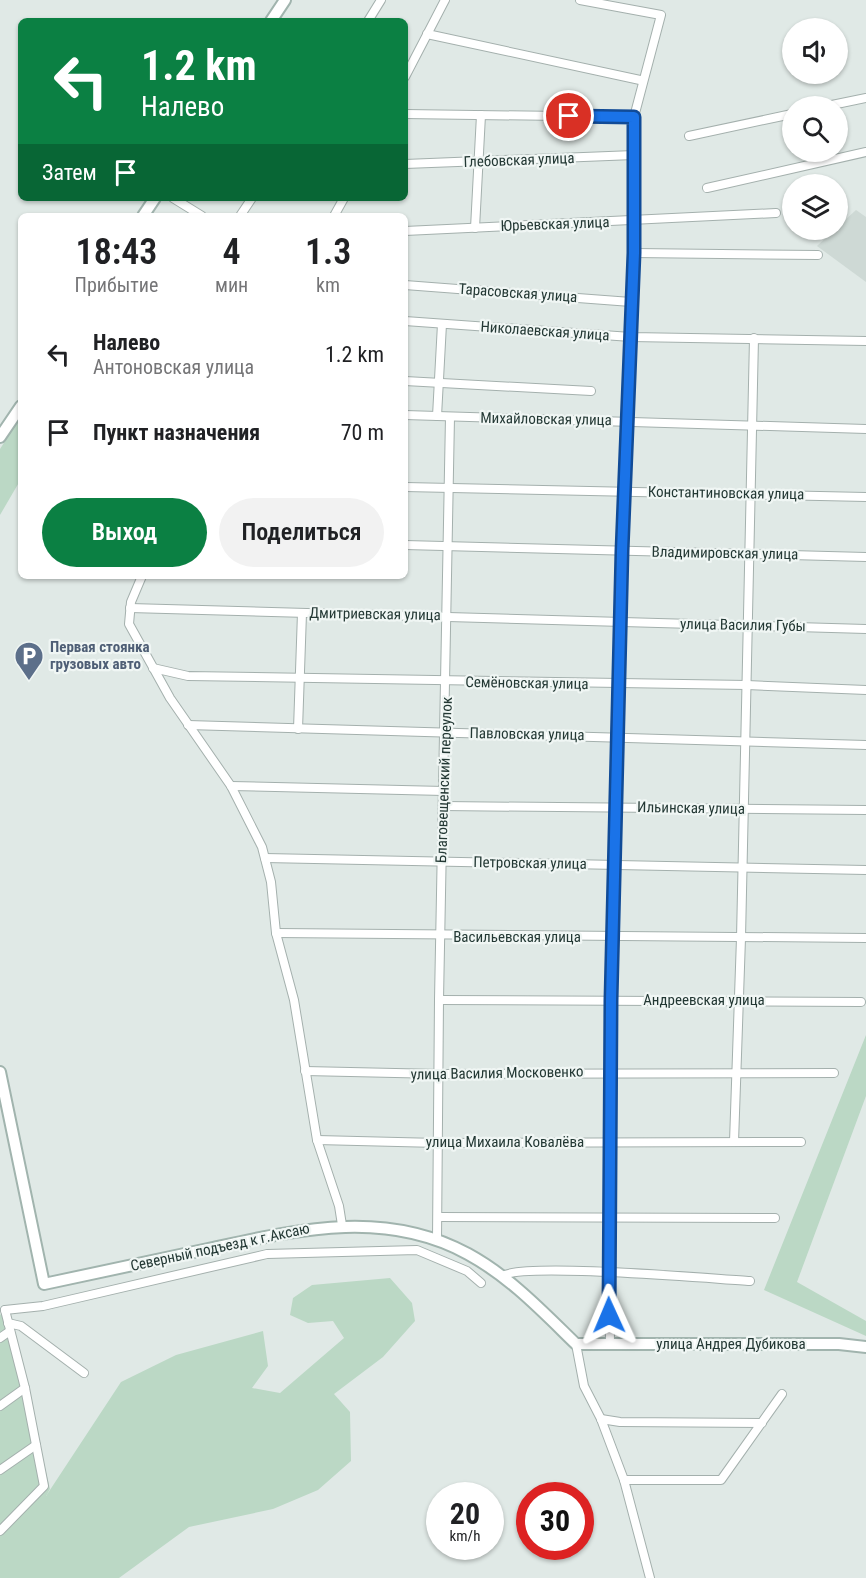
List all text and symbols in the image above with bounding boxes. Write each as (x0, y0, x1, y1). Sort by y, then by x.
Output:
map controls (782, 18, 848, 240)
button: sound (782, 18, 848, 84)
text: 1.2 km (141, 41, 257, 90)
icon: left (42, 42, 120, 120)
pin (543, 90, 594, 141)
text: Налево (141, 91, 224, 123)
button: search (782, 96, 848, 162)
icon: arrive (552, 99, 585, 132)
street label: Глебовская улица (463, 149, 575, 171)
icon: arrive (109, 156, 142, 189)
text: Затем (42, 160, 97, 185)
button: layers (782, 174, 848, 240)
street label: Юрьевская улица (500, 213, 610, 235)
text: 18:43 (76, 231, 157, 273)
text: 4 (223, 231, 241, 273)
text: 1.3 (305, 231, 351, 273)
text: Прибытие (75, 273, 158, 297)
text: мин (215, 273, 248, 297)
text: km (316, 273, 340, 297)
street label: Тарасовская улица (458, 280, 578, 306)
street label: Николаевская улица (480, 318, 610, 344)
text: Налево (93, 330, 160, 355)
icon: left (42, 338, 75, 371)
text: 1.2 km (325, 342, 384, 367)
text: Антоновская улица (93, 355, 254, 379)
street label: Михайловская улица (480, 409, 612, 429)
icon: arrive (42, 416, 75, 449)
text: Пункт назначения (93, 420, 260, 445)
text: 70 m (341, 420, 384, 445)
street label: Константиновская улица (648, 483, 804, 503)
button: Выход (42, 498, 207, 567)
button: Поделиться (219, 498, 384, 567)
street label: Владимировская улица (651, 543, 799, 563)
street label: Дмитриевская улица (309, 604, 441, 624)
street label: улица Василия Губы (680, 615, 806, 635)
place label: Первая стоянка грузовых авто (50, 638, 150, 673)
parking icon: Первая стоянка грузовых авто (13, 640, 45, 682)
street label: Семёновская улица (465, 673, 589, 693)
street label: Благовещенский переулок (432, 697, 456, 863)
street label: Павловская улица (469, 724, 585, 744)
street label: Ильинская улица (637, 798, 745, 818)
street label: Петровская улица (473, 853, 587, 873)
street label: Васильевская улица (453, 928, 581, 946)
street label: Андреевская улица (643, 991, 765, 1009)
street label: улица Василия Московенко (410, 1062, 584, 1084)
street label: улица Михаила Ковалёва (426, 1133, 584, 1151)
street label: Северный подъезд к г.Аксаю (129, 1219, 311, 1275)
position arrow (577, 1283, 641, 1347)
street label: улица Андрея Дубикова (656, 1335, 806, 1353)
speed limit sign: 30 (516, 1482, 594, 1560)
text: 20 (450, 1496, 480, 1531)
text: km/h (450, 1527, 480, 1545)

